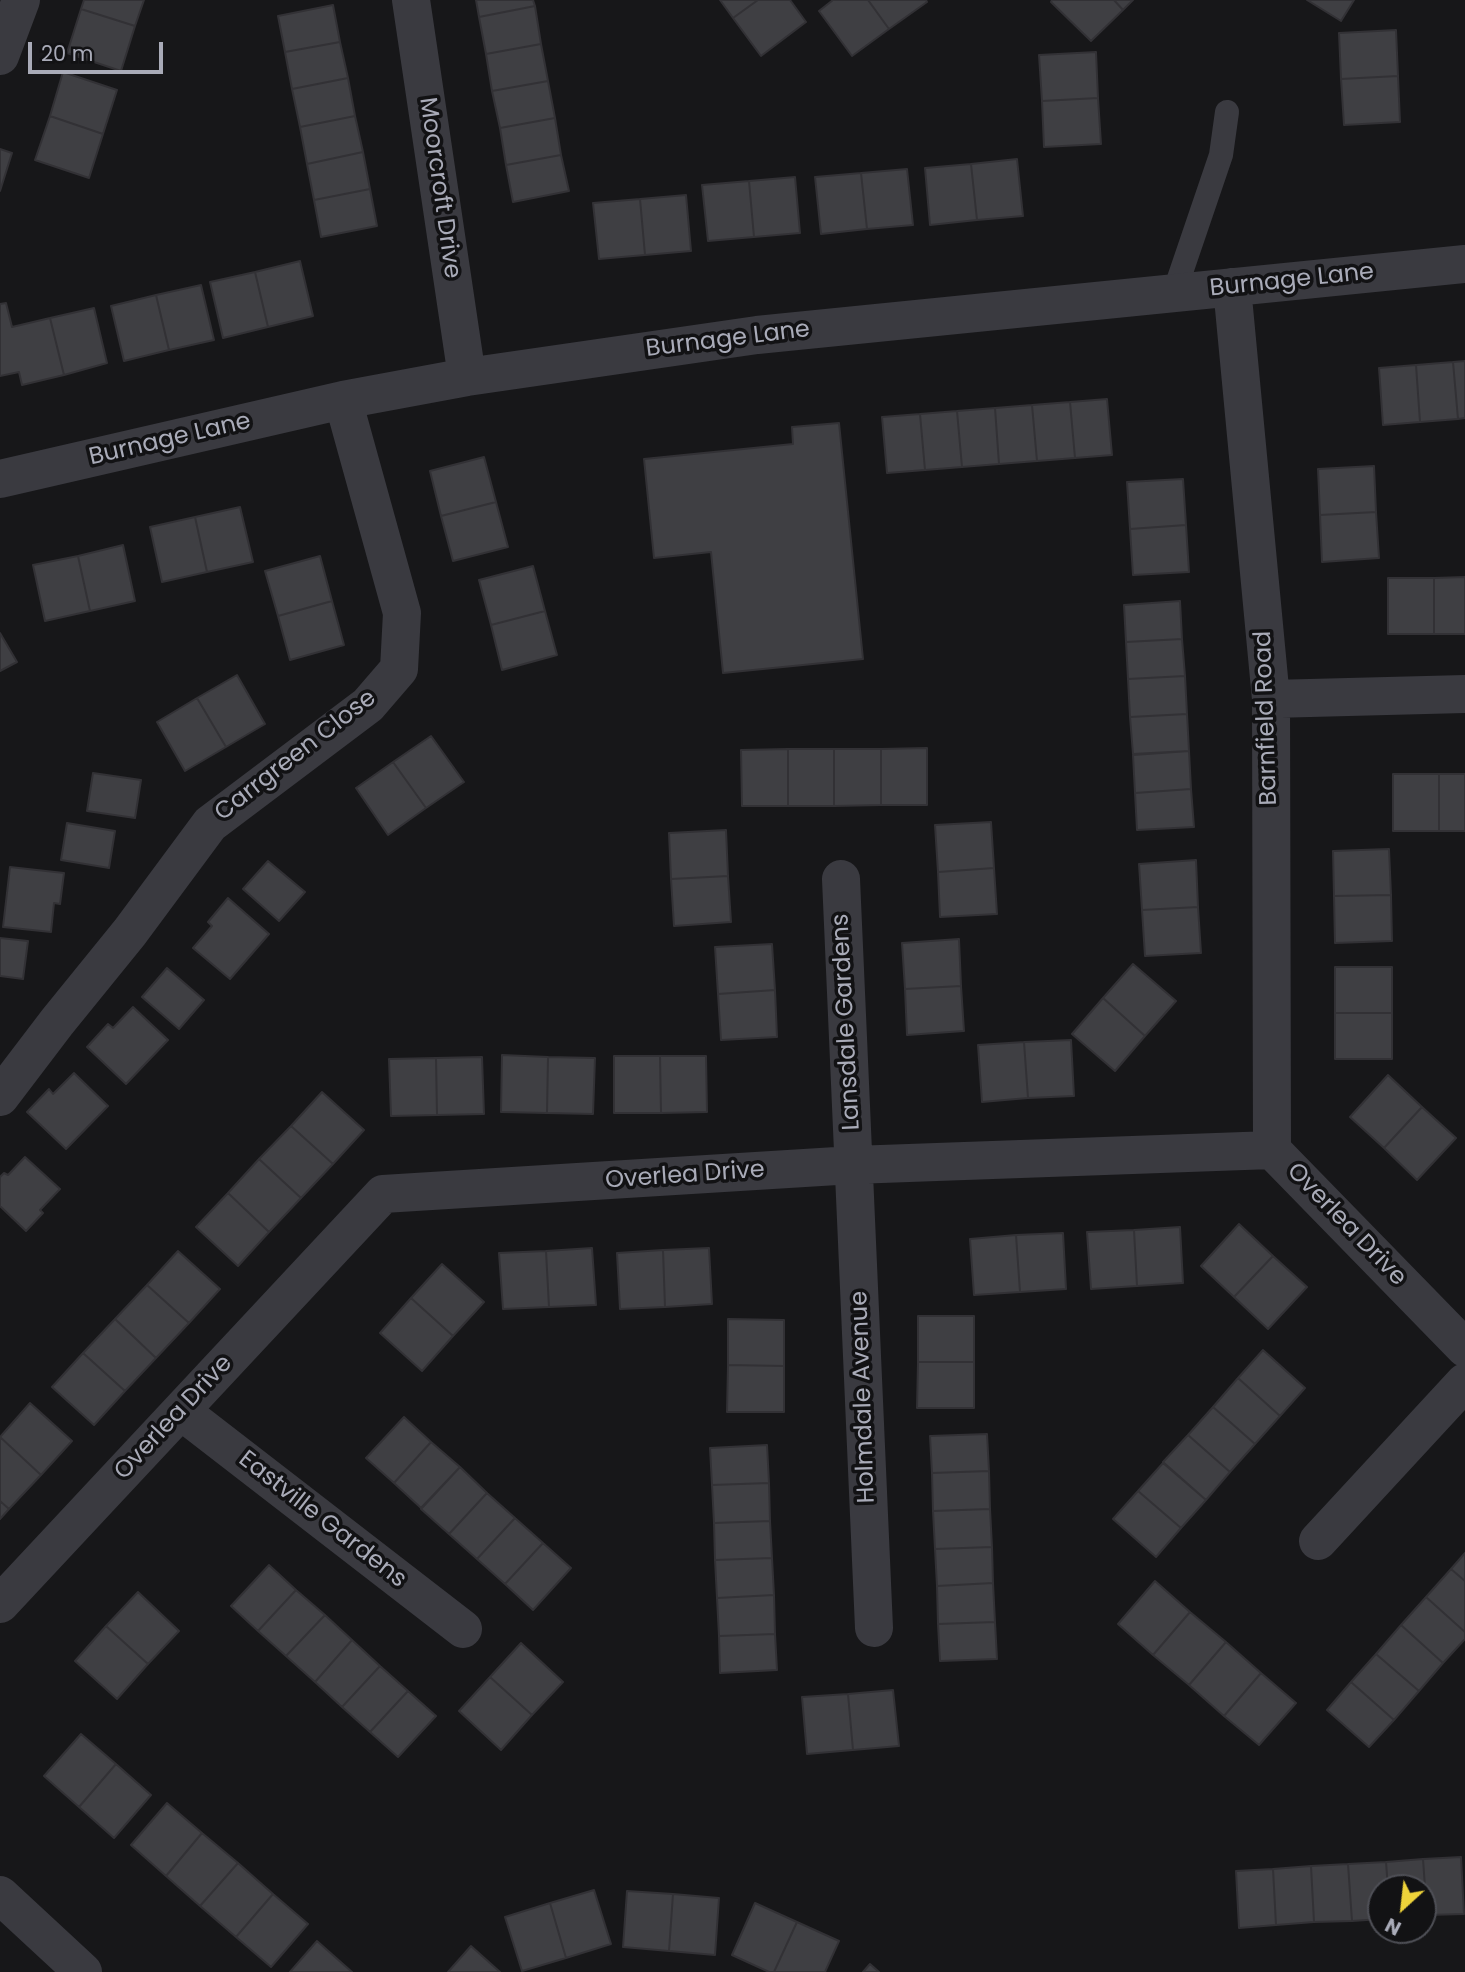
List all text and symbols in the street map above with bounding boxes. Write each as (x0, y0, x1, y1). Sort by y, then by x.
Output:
scale bar (32, 28, 166, 72)
text: 20 m (41, 39, 94, 68)
street label: Moorcroft Drive (412, 96, 466, 280)
street label: Burnage Lane (1208, 258, 1376, 304)
street label: Burnage Lane (644, 316, 812, 364)
street label: Burnage Lane (86, 407, 254, 473)
street label: Barnfield Road (1250, 630, 1284, 806)
street label: Carrgreen Close (210, 684, 382, 828)
street label: Lansdale Gardens (827, 913, 867, 1131)
street label: Overlea Drive (604, 1156, 766, 1196)
street label: Overlea Drive (1280, 1158, 1412, 1292)
street label: Holmdale Avenue (846, 1290, 882, 1504)
street label: Overlea Drive (109, 1350, 239, 1486)
street label: Eastville Gardens (232, 1446, 412, 1594)
north arrow (1367, 1874, 1437, 1944)
text: N (1381, 1911, 1406, 1942)

